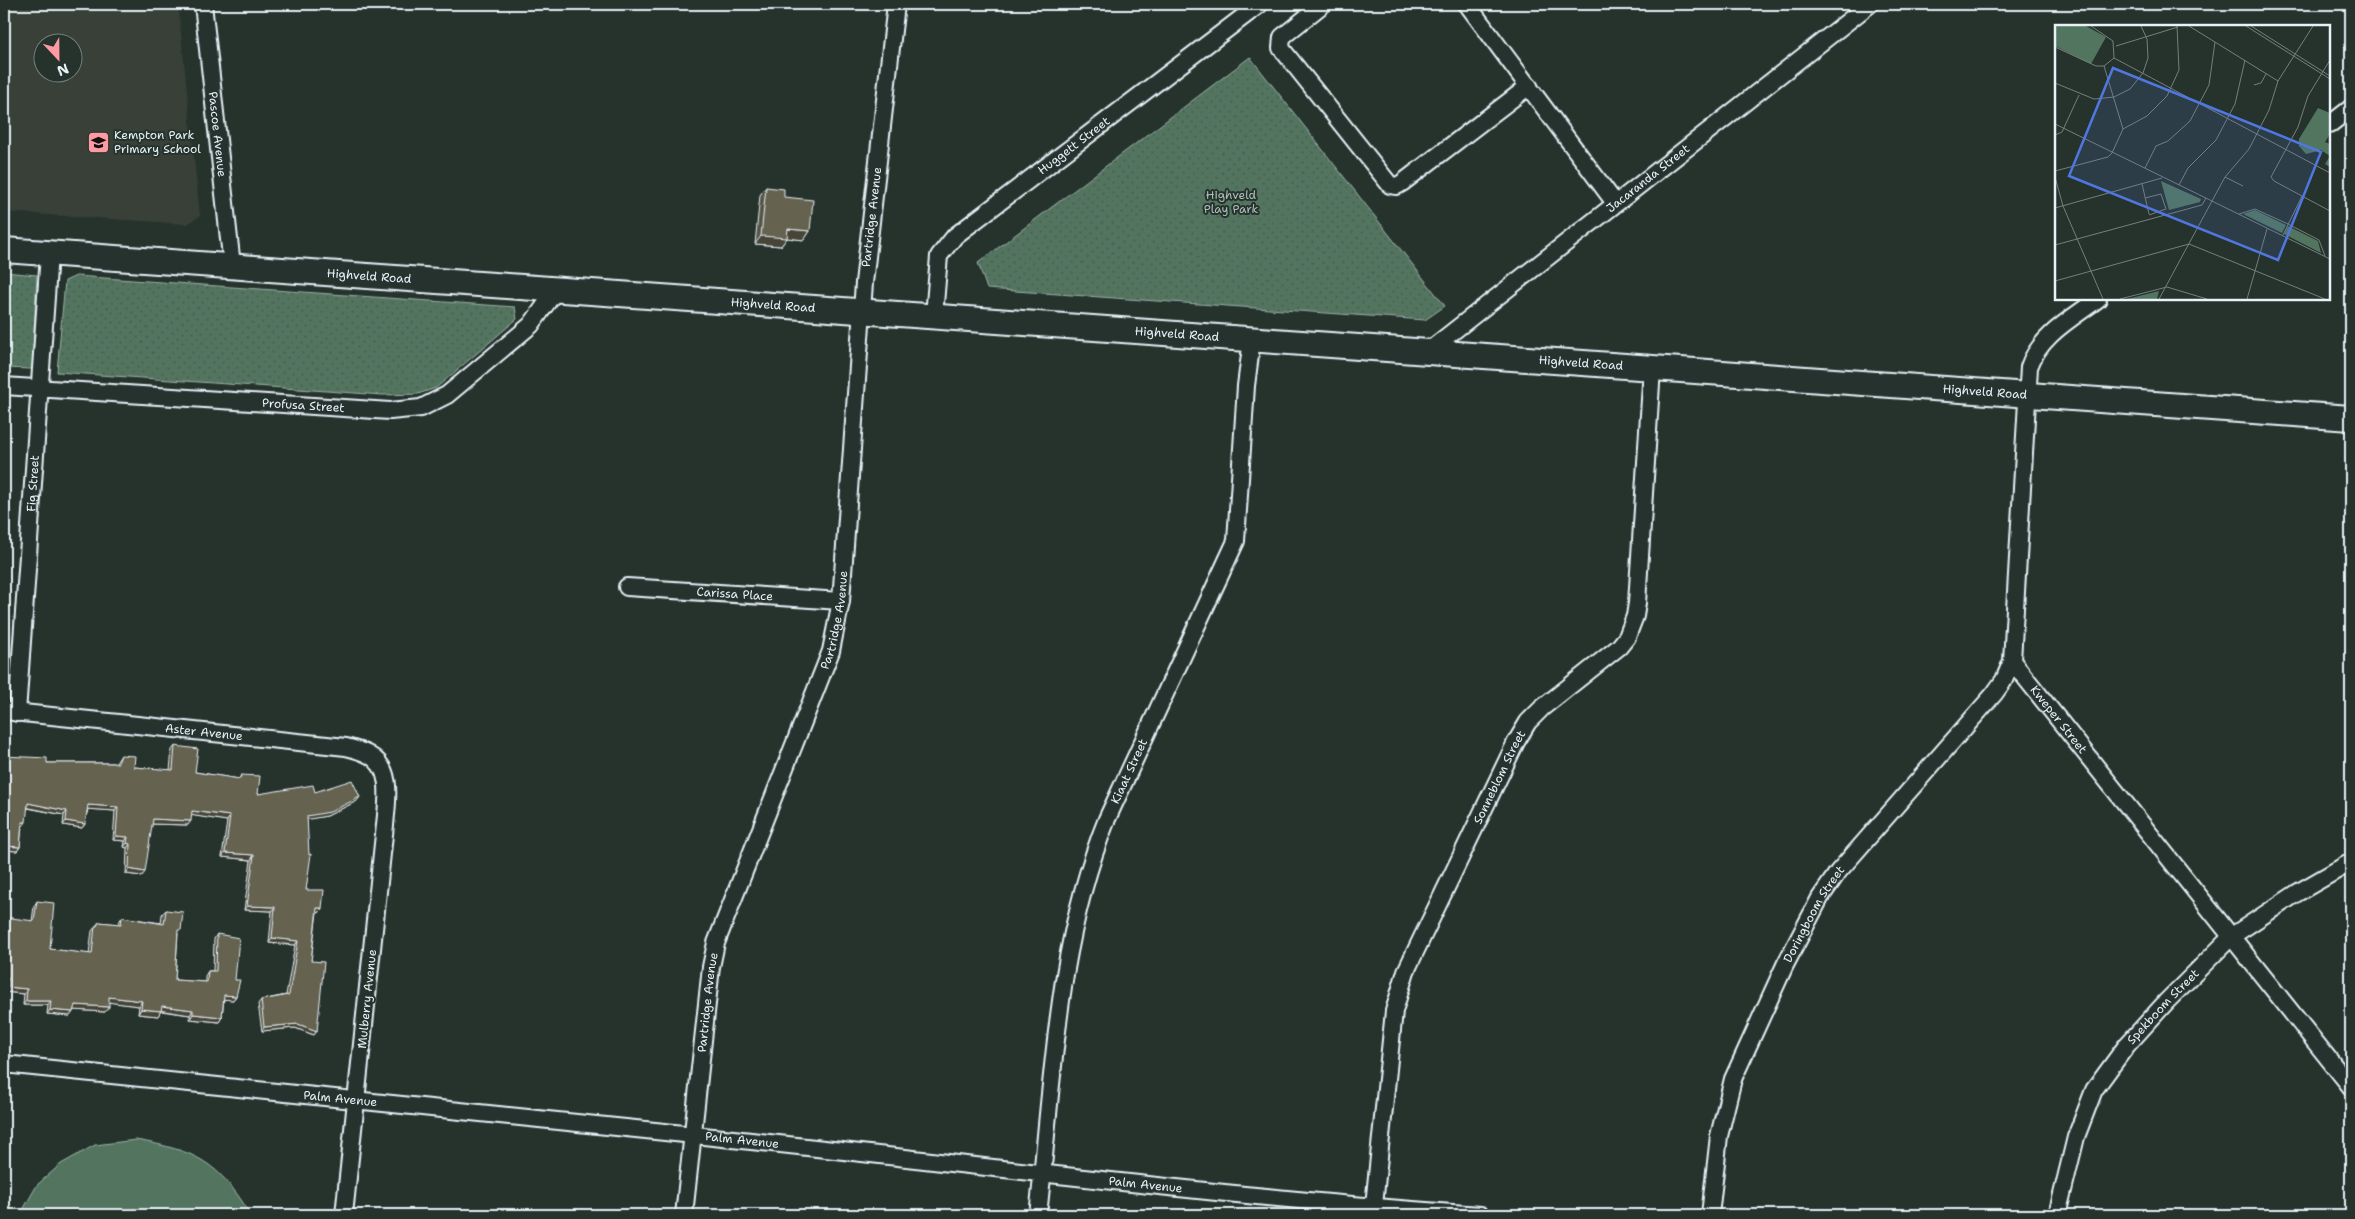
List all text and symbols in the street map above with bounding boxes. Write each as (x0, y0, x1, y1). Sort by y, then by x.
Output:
inset map (2055, 25, 2330, 300)
north arrow (32, 32, 82, 82)
text: N (54, 60, 71, 80)
street label: Pascoe Avenue (205, 91, 230, 178)
street label: Huggett Street (1034, 113, 1113, 178)
place label: Kempton Park Primary School (114, 127, 201, 157)
school or university icon: Kempton Park Primary School (86, 130, 110, 154)
street label: Jacaranda Street (1603, 141, 1693, 216)
street label: Partridge Avenue (858, 166, 885, 268)
park label: Highveld Play Park (1204, 187, 1258, 217)
street label: Highveld Road (326, 265, 412, 287)
street label: Highveld Road (730, 294, 816, 316)
street label: Highveld Road (1134, 323, 1220, 345)
street label: Highveld Road (1538, 352, 1624, 374)
street label: Highveld Road (1942, 381, 2028, 403)
street label: Profusa Street (262, 395, 345, 416)
street label: Fig Street (23, 455, 43, 512)
street label: Partridge Avenue (817, 570, 851, 672)
street label: Carissa Place (696, 584, 774, 605)
street label: Kweper Street (2027, 682, 2091, 757)
street label: Aster Avenue (164, 720, 244, 744)
street label: Sonneblom Street (1470, 727, 1529, 827)
street label: Kiaat Street (1107, 736, 1151, 807)
street label: Doringboom Street (1780, 862, 1848, 965)
street label: Mulberry Avenue (354, 948, 380, 1049)
street label: Partridge Avenue (694, 951, 722, 1053)
street label: Spekboom Street (2123, 966, 2202, 1048)
street label: Palm Avenue (302, 1087, 378, 1110)
street label: Palm Avenue (704, 1128, 780, 1152)
street label: Palm Avenue (1108, 1173, 1184, 1197)

